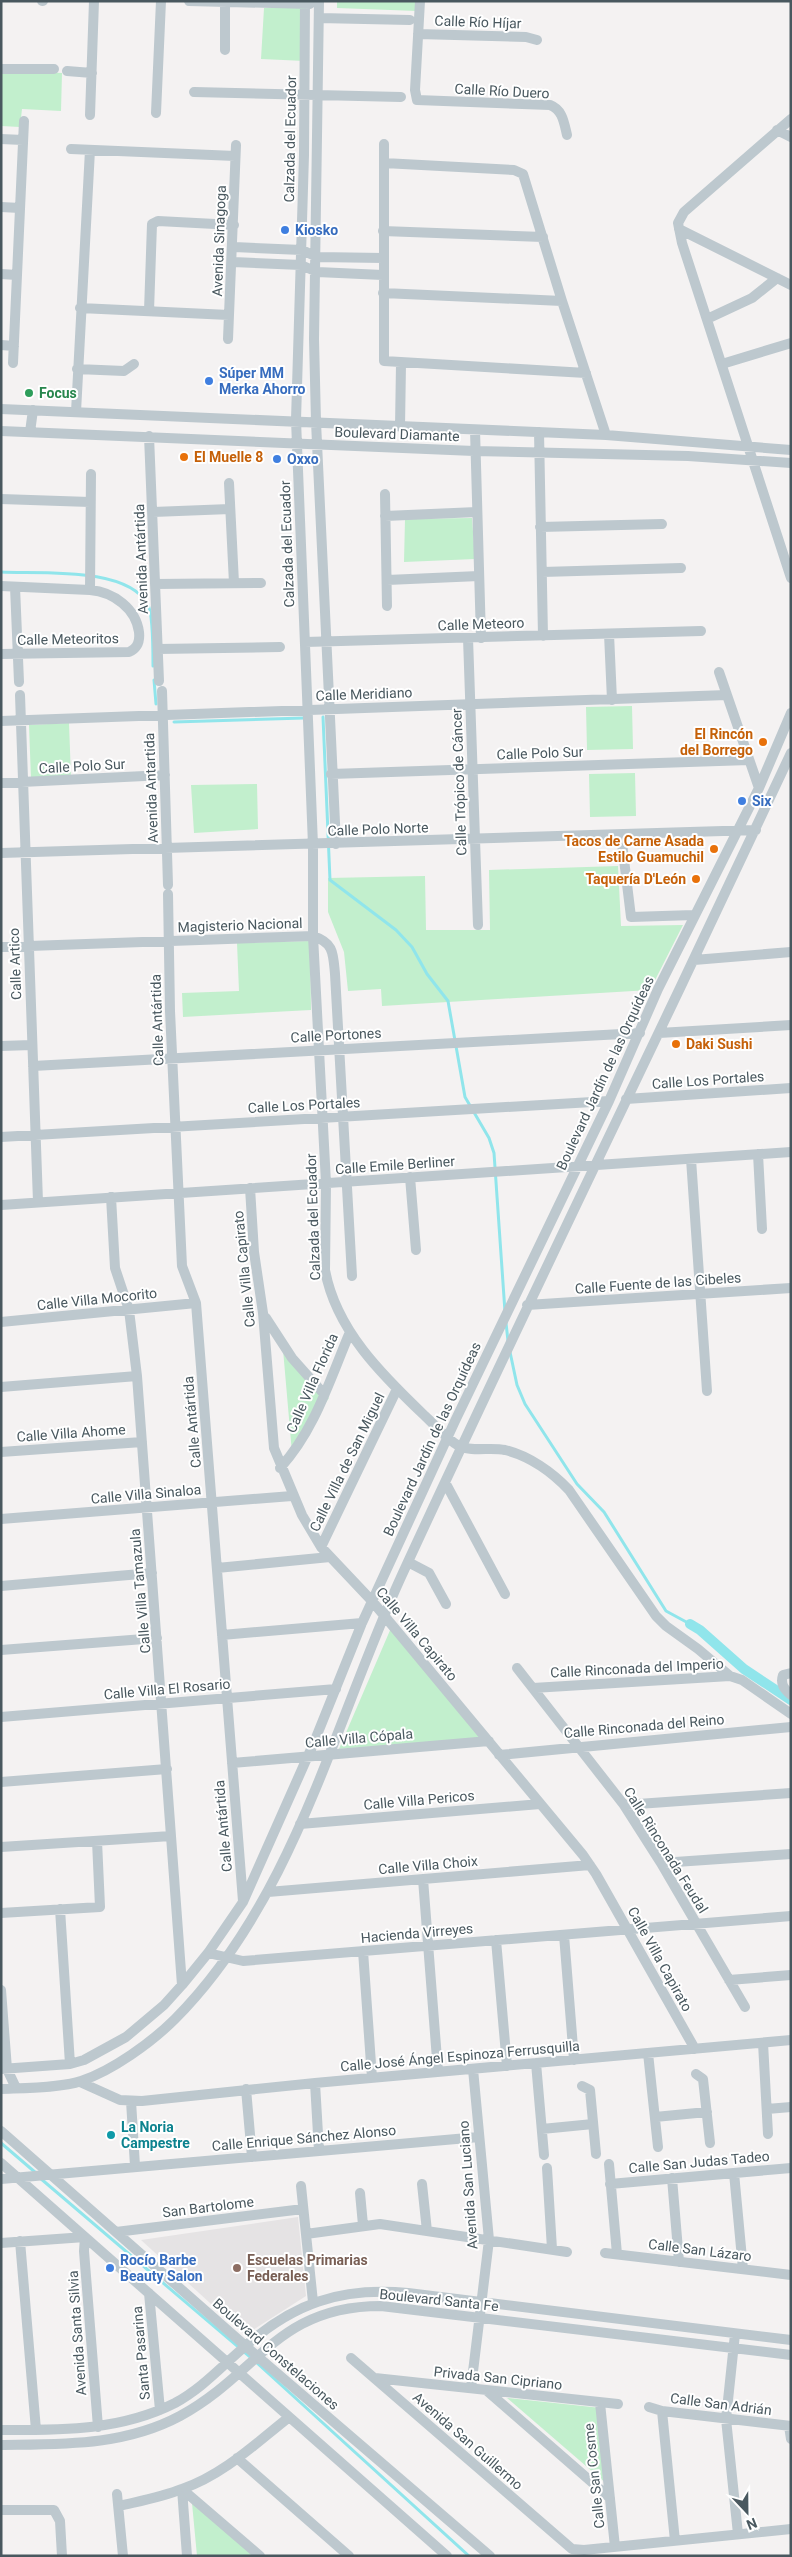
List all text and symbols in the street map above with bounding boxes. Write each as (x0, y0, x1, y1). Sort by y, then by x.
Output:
street label: Calle Río Híjar (434, 12, 522, 32)
street label: Calzada del Ecuador (281, 75, 299, 203)
street label: Calle Río Duero (454, 81, 550, 101)
street label: Avenida Sinagoga (209, 185, 229, 297)
place label: Kiosko (295, 222, 338, 238)
marker: Kiosko (279, 224, 291, 236)
place label: Súper MM Merka Ahorro (219, 365, 306, 397)
marker: Súper MM Merka Ahorro (203, 375, 215, 387)
place label: Focus (39, 385, 77, 401)
marker: Focus (23, 387, 35, 399)
street label: Boulevard Diamante (334, 424, 460, 444)
place label: El Muelle 8 (194, 449, 263, 465)
marker: El Muelle 8 (178, 451, 190, 463)
place label: Oxxo (287, 451, 319, 467)
marker: Oxxo (271, 453, 283, 465)
street label: Calzada del Ecuador (277, 480, 297, 608)
street label: Avenida Antártida (131, 503, 151, 615)
street label: Calle Meteoro (437, 614, 525, 634)
street label: Calle Meteoritos (17, 630, 119, 648)
street label: Calle Meridiano (315, 684, 413, 704)
street label: Calle Trópico de Cáncer (448, 708, 470, 856)
place label: El Rincón del Borrego (680, 726, 753, 758)
street label: Avenida Antartida (141, 732, 161, 844)
marker: El Rincón del Borrego (757, 736, 769, 748)
street label: Calle Polo Sur (496, 743, 584, 763)
street label: Calle Polo Sur (38, 756, 126, 776)
place label: Six (752, 793, 772, 809)
marker: Six (736, 795, 748, 807)
street label: Calle Polo Norte (327, 819, 429, 839)
place label: Tacos de Carne Asada Estilo Guamuchil (564, 833, 705, 865)
marker: Tacos de Carne Asada Estilo Guamuchil (708, 843, 720, 855)
place label: Taquería D'León (585, 871, 686, 887)
marker: Taquería D'León (690, 873, 702, 885)
street label: Magisterio Nacional (177, 915, 303, 935)
street label: Calle Artico (6, 928, 24, 1000)
street label: Calle Antártida (147, 974, 167, 1066)
street label: Boulevard Jardín de las Orquídeas (553, 974, 657, 1172)
street label: Calle Portones (290, 1025, 382, 1045)
place label: Daki Sushi (686, 1036, 752, 1052)
marker: Daki Sushi (670, 1038, 682, 1050)
street label: Calle Los Portales (651, 1068, 765, 1092)
street label: Calle Los Portales (247, 1094, 361, 1116)
street label: Calzada del Ecuador (303, 1153, 323, 1281)
street label: Calle Emile Berliner (335, 1153, 456, 1177)
street label: Calle Villa Capirato (230, 1210, 258, 1328)
street label: Calle Fuente de las Cibeles (574, 1269, 742, 1297)
street label: Calle Villa Mocorito (36, 1285, 158, 1313)
street label: Calle Villa Florida (283, 1331, 341, 1435)
street label: Boulevard Jardín de las Orquídeas (380, 1340, 484, 1538)
street label: Calle Antártida (180, 1375, 204, 1469)
street label: Calle Villa de San Miguel (306, 1390, 388, 1534)
street label: Calle Villa Ahome (16, 1421, 126, 1445)
street label: Calle Villa Sinaloa (90, 1481, 202, 1507)
street label: Calle Villa Tamazula (127, 1528, 153, 1654)
street label: Calle Villa Capirato (373, 1584, 461, 1684)
street label: Calle Rinconada del Imperio (550, 1655, 724, 1681)
street label: Calle Villa El Rosario (103, 1675, 231, 1703)
street label: Calle Rinconada del Reino (563, 1711, 725, 1741)
street label: Calle Villa Cópala (304, 1725, 414, 1751)
street label: Calle Antártida (211, 1779, 235, 1873)
street label: Calle Rinconada Feudal (621, 1784, 711, 1916)
street label: Calle Villa Pericos (363, 1787, 475, 1813)
street label: Calle Villa Choix (378, 1853, 478, 1877)
street label: Calle Villa Capirato (625, 1904, 695, 2014)
street label: Hacienda Virreyes (360, 1920, 474, 1946)
street label: Calle José Ángel Espinoza Ferrusquilla (340, 2037, 580, 2074)
place label: La Noria Campestre (121, 2119, 190, 2151)
street label: Avenida San Luciano (456, 2120, 480, 2250)
street label: Calle Enrique Sánchez Alonso (211, 2122, 397, 2154)
marker: La Noria Campestre (105, 2129, 117, 2141)
street label: Calle San Judas Tadeo (628, 2148, 770, 2176)
street label: San Bartolome (161, 2193, 255, 2221)
street label: Calle San Lázaro (647, 2236, 753, 2264)
place label: Rocío Barbe Beauty Salon (120, 2252, 203, 2284)
place label: Escuelas Primarias Federales (247, 2252, 368, 2284)
marker: Rocío Barbe Beauty Salon (104, 2262, 116, 2274)
marker: Escuelas Primarias Federales (231, 2262, 243, 2274)
street label: Avenida Santa Silvia (65, 2270, 89, 2396)
street label: Boulevard Santa Fe (379, 2286, 499, 2314)
street label: Boulevard Constelaciones (210, 2295, 342, 2413)
street label: Santa Pasarina (129, 2305, 153, 2401)
street label: Privada San Cipriano (433, 2363, 563, 2393)
street label: Avenida San Guillermo (410, 2389, 526, 2493)
street label: Calle San Adrián (669, 2390, 773, 2418)
street label: Calle San Cosme (581, 2423, 607, 2529)
north arrow (722, 2487, 772, 2537)
text: N (744, 2515, 759, 2533)

